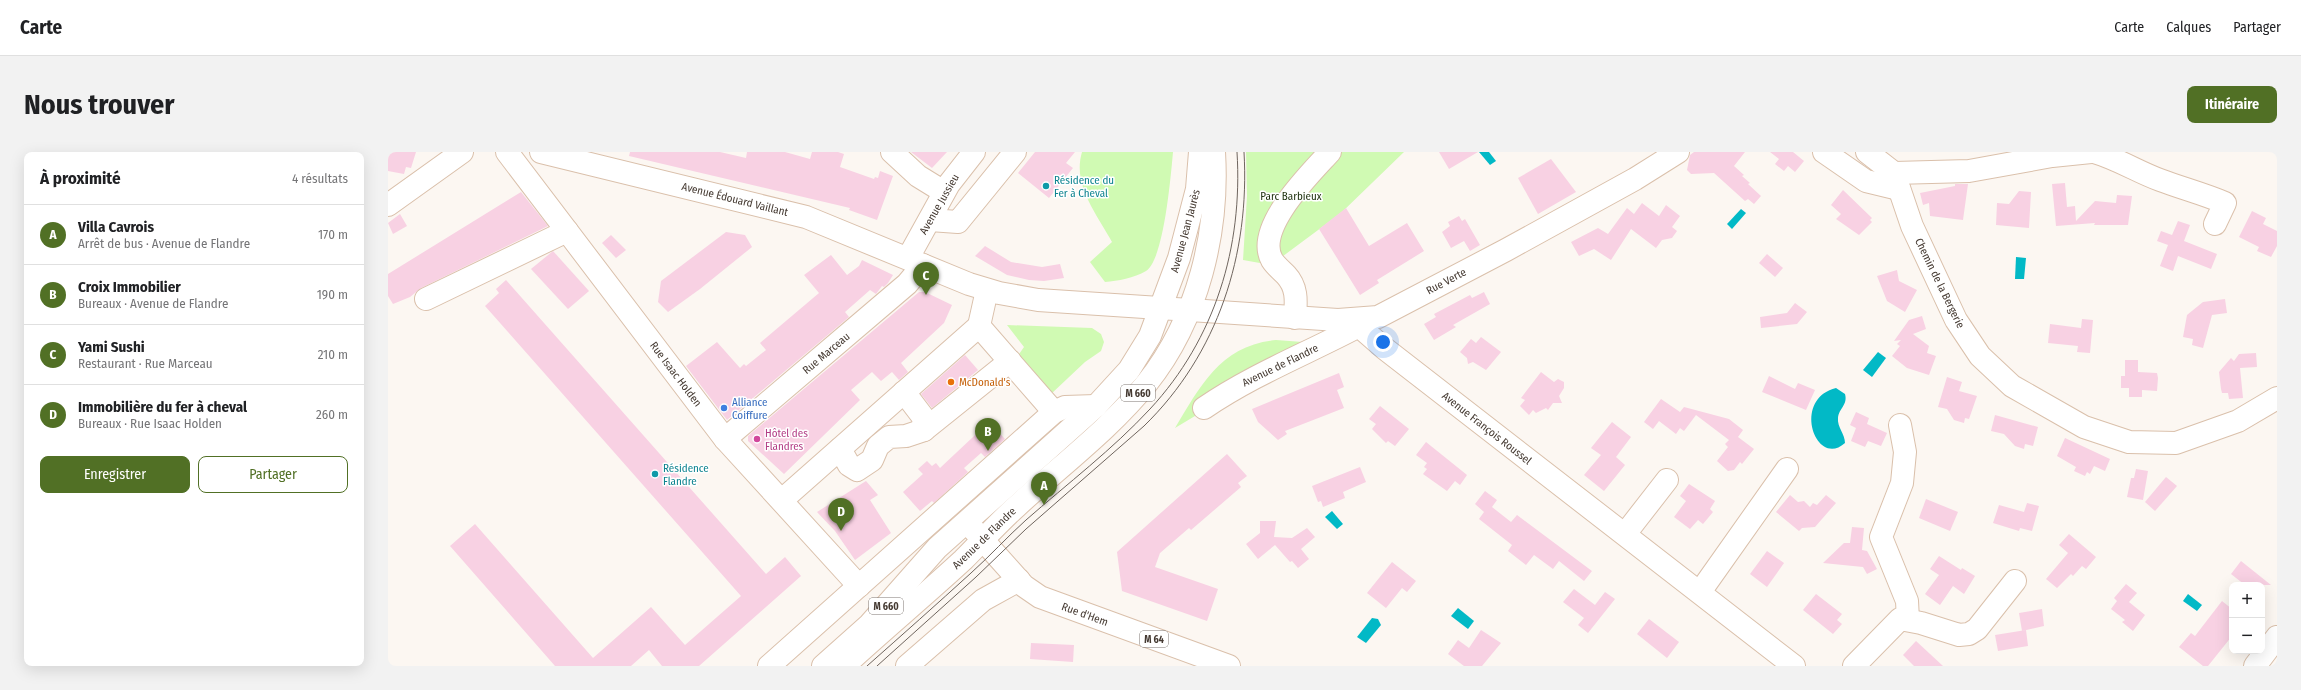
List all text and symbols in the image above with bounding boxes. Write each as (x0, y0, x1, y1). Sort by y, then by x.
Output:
text: Carte (20, 16, 62, 39)
text: Carte (2114, 19, 2144, 36)
text: Calques (2166, 19, 2211, 36)
text: Partager (2233, 19, 2281, 36)
button: Itinéraire (2187, 86, 2277, 123)
text: Nous trouver (24, 88, 175, 121)
text: À proximité (40, 168, 121, 189)
text: 4 résultats (292, 171, 348, 186)
street label: Avenue Jussieu (917, 172, 962, 237)
place label: Résidence du Fer à Cheval (1054, 174, 1114, 200)
street label: Avenue Édouard Vaillant (680, 179, 790, 219)
marker: Résidence du Fer à Cheval (1041, 181, 1051, 191)
street label: Avenue Jean Jaurès (1168, 188, 1203, 274)
park label: Parc Barbieux (1260, 190, 1322, 203)
text: Villa Cavrois (78, 218, 154, 236)
text: A (49, 227, 57, 242)
text: 170 m (318, 227, 348, 242)
text: Arrêt de bus · Avenue de Flandre (78, 236, 250, 251)
street label: Chemin de la Bergerie (1912, 236, 1967, 330)
pin: C (913, 262, 939, 295)
street label: Rue Verte (1424, 266, 1468, 297)
text: Croix Immobilier (78, 278, 181, 296)
text: B (49, 287, 57, 302)
text: 190 m (317, 287, 348, 302)
text: Bureaux · Avenue de Flandre (78, 296, 228, 311)
street label: Rue Marceau (800, 330, 853, 377)
your location (1373, 332, 1393, 352)
text: Yami Sushi (78, 338, 145, 356)
street label: Rue Isaac Holden (647, 339, 704, 409)
street label: Avenue de Flandre (1240, 341, 1320, 390)
text: C (50, 347, 56, 362)
text: 210 m (318, 347, 348, 362)
text: Restaurant · Rue Marceau (78, 356, 213, 371)
place label: McDonald's (959, 376, 1011, 389)
marker: McDonald's (946, 377, 956, 387)
road number: M 660 (1121, 385, 1155, 401)
street label: Avenue François Roussel (1439, 389, 1534, 467)
place label: Alliance Coiffure (732, 396, 768, 422)
text: Immobilière du fer à cheval (78, 398, 247, 416)
marker: Alliance Coiffure (719, 403, 729, 413)
text: D (49, 407, 57, 422)
text: 260 m (316, 407, 348, 422)
text: Bureaux · Rue Isaac Holden (78, 416, 222, 431)
pin: B (975, 418, 1001, 451)
place label: Hôtel des Flandres (765, 427, 808, 453)
marker: Hôtel des Flandres (752, 434, 762, 444)
button: Enregistrer (40, 456, 190, 493)
button: Partager (198, 456, 348, 493)
place label: Résidence Flandre (663, 462, 709, 488)
marker: Résidence Flandre (650, 469, 660, 479)
pin: A (1031, 472, 1057, 505)
pin: D (828, 498, 854, 531)
street label: Avenue de Flandre (950, 505, 1019, 572)
map controls (2229, 582, 2265, 654)
button: + (2229, 582, 2265, 618)
road number: M 660 (869, 598, 903, 614)
street label: Rue d'Hem (1060, 600, 1110, 629)
button: − (2229, 618, 2265, 654)
road number: M 64 (1140, 631, 1168, 647)

